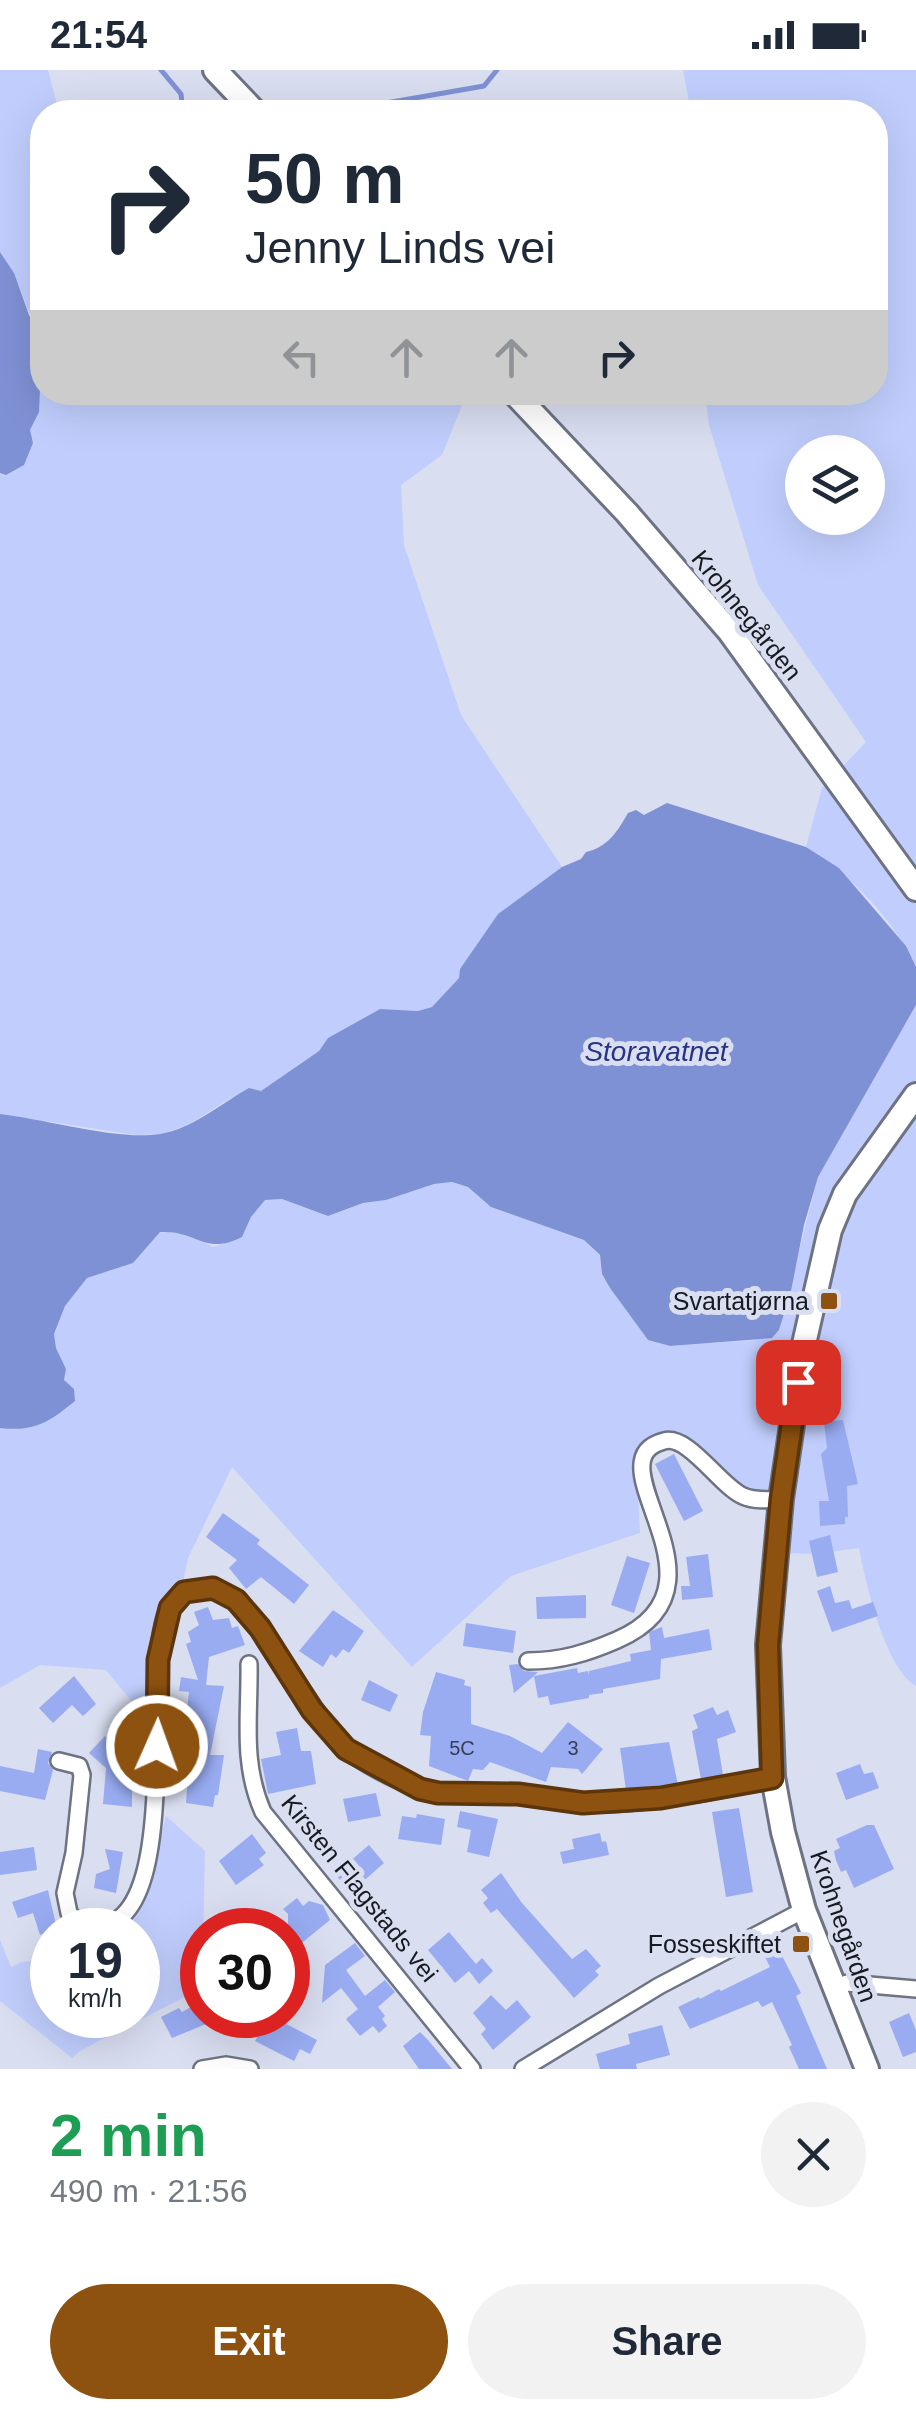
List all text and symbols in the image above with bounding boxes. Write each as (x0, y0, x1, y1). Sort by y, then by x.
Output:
text: 21:54 (50, 14, 147, 56)
icon: right (80, 140, 210, 270)
text: 50 m (245, 140, 405, 218)
text: Jenny Linds vei (245, 222, 555, 273)
icon: left (274, 330, 329, 385)
icon: ahead (379, 330, 434, 385)
icon: ahead (484, 330, 539, 385)
icon: right (589, 330, 644, 385)
map controls (785, 435, 885, 535)
button: layers (785, 435, 885, 535)
street label: Krohnegården (686, 545, 808, 685)
water label: Storavatnet (584, 1036, 729, 1067)
place label: Svartatjørna (673, 1287, 809, 1315)
marker: Svartatjørna (818, 1290, 840, 1312)
pin (756, 1340, 841, 1425)
icon: arrive (771, 1355, 826, 1410)
position arrow (105, 1694, 209, 1798)
house number: 5C (449, 1737, 475, 1759)
house number: 3 (567, 1737, 579, 1759)
street label: Kirsten Flagstads vei (276, 1789, 444, 1987)
street label: Krohnegården (805, 1847, 883, 2005)
speed limit sign: 30 (180, 1908, 310, 2038)
place label: Fosseskiftet (648, 1930, 781, 1958)
text: 19 (67, 1933, 123, 1989)
marker: Fosseskiftet (790, 1933, 812, 1955)
text: km/h (68, 1984, 122, 2012)
text: 2 min (50, 2102, 207, 2169)
button: close (761, 2102, 866, 2207)
text: 490 m · 21:56 (50, 2173, 247, 2209)
button: Exit (50, 2284, 448, 2399)
button: Share (468, 2284, 866, 2399)

